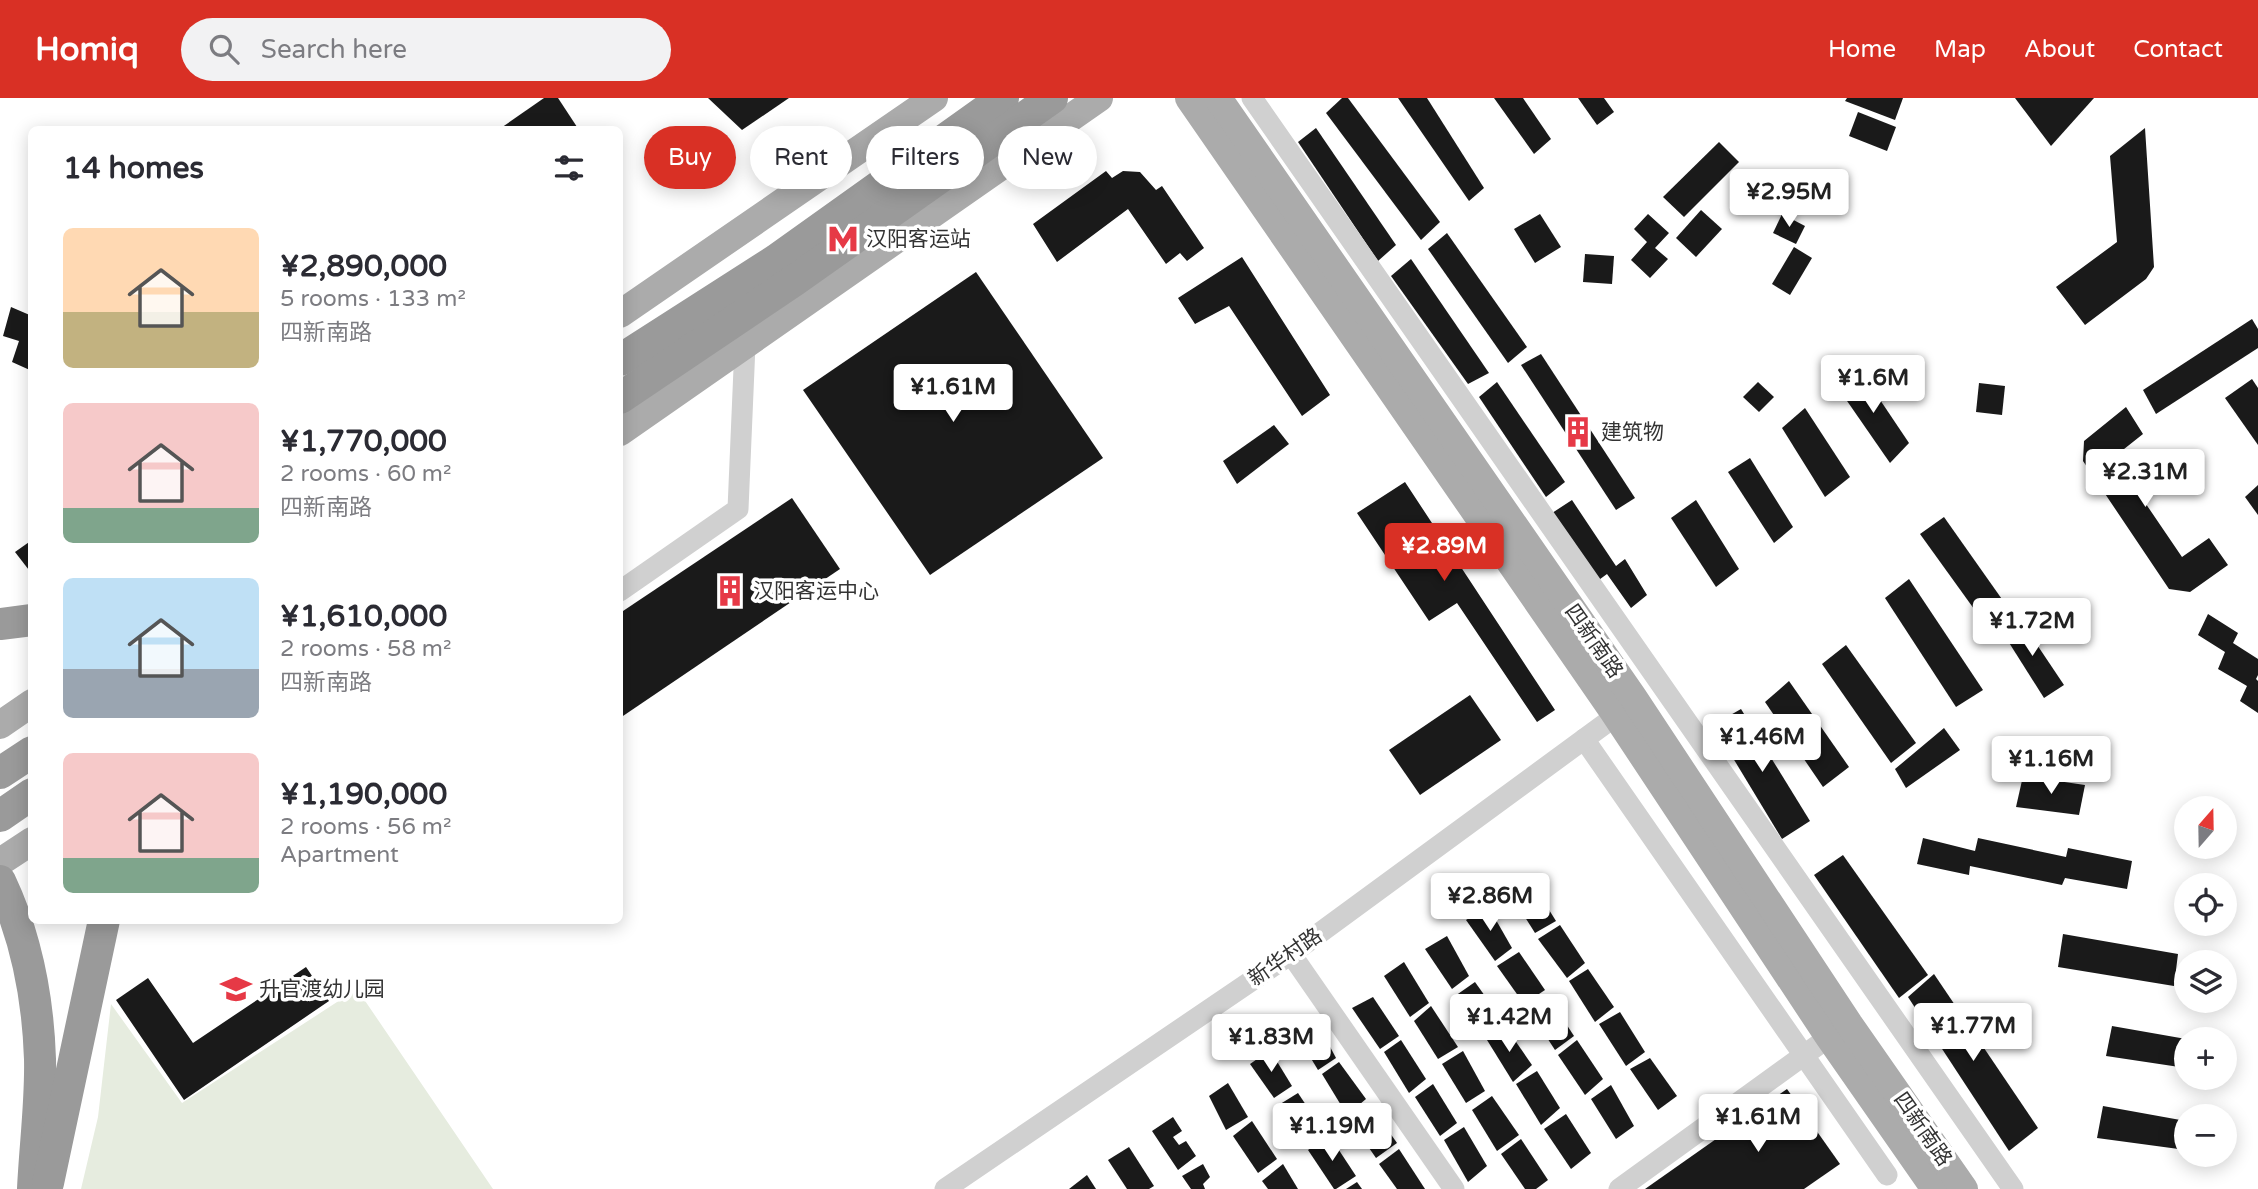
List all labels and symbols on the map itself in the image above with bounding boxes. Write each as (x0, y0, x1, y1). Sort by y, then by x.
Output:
pin: ¥2.95M (1732, 170, 1846, 229)
metro station icon: 汉阳客运站 (826, 222, 860, 256)
place label: 汉阳客运站 (866, 227, 971, 252)
pin: ¥1.6M (1824, 356, 1922, 415)
pin: ¥1.61M (896, 364, 1010, 424)
building icon: 建筑物 (1561, 415, 1595, 449)
place label: 建筑物 (1601, 420, 1664, 445)
pin: ¥2.31M (2088, 450, 2202, 509)
pin: ¥2.89M (1387, 524, 1501, 583)
building icon: 汉阳客运中心 (713, 574, 747, 608)
place label: 汉阳客运中心 (753, 579, 879, 604)
pin: ¥1.72M (1975, 598, 2089, 658)
street label: 四新南路 (1559, 600, 1628, 683)
pin: ¥1.46M (1705, 714, 1819, 774)
pin: ¥1.16M (1994, 736, 2108, 796)
north arrow (2174, 796, 2236, 859)
pin: ¥2.86M (1433, 874, 1547, 933)
street label: 新华村路 (1244, 923, 1327, 992)
school or university icon: 升官渡幼儿园 (219, 972, 253, 1006)
place label: 升官渡幼儿园 (259, 977, 385, 1002)
pin: ¥1.42M (1452, 995, 1566, 1054)
pin: ¥1.77M (1916, 1004, 2030, 1063)
pin: ¥1.83M (1214, 1014, 1328, 1074)
street label: 四新南路 (1888, 1088, 1957, 1171)
pin: ¥1.61M (1701, 1094, 1815, 1154)
pin: ¥1.19M (1275, 1104, 1389, 1163)

